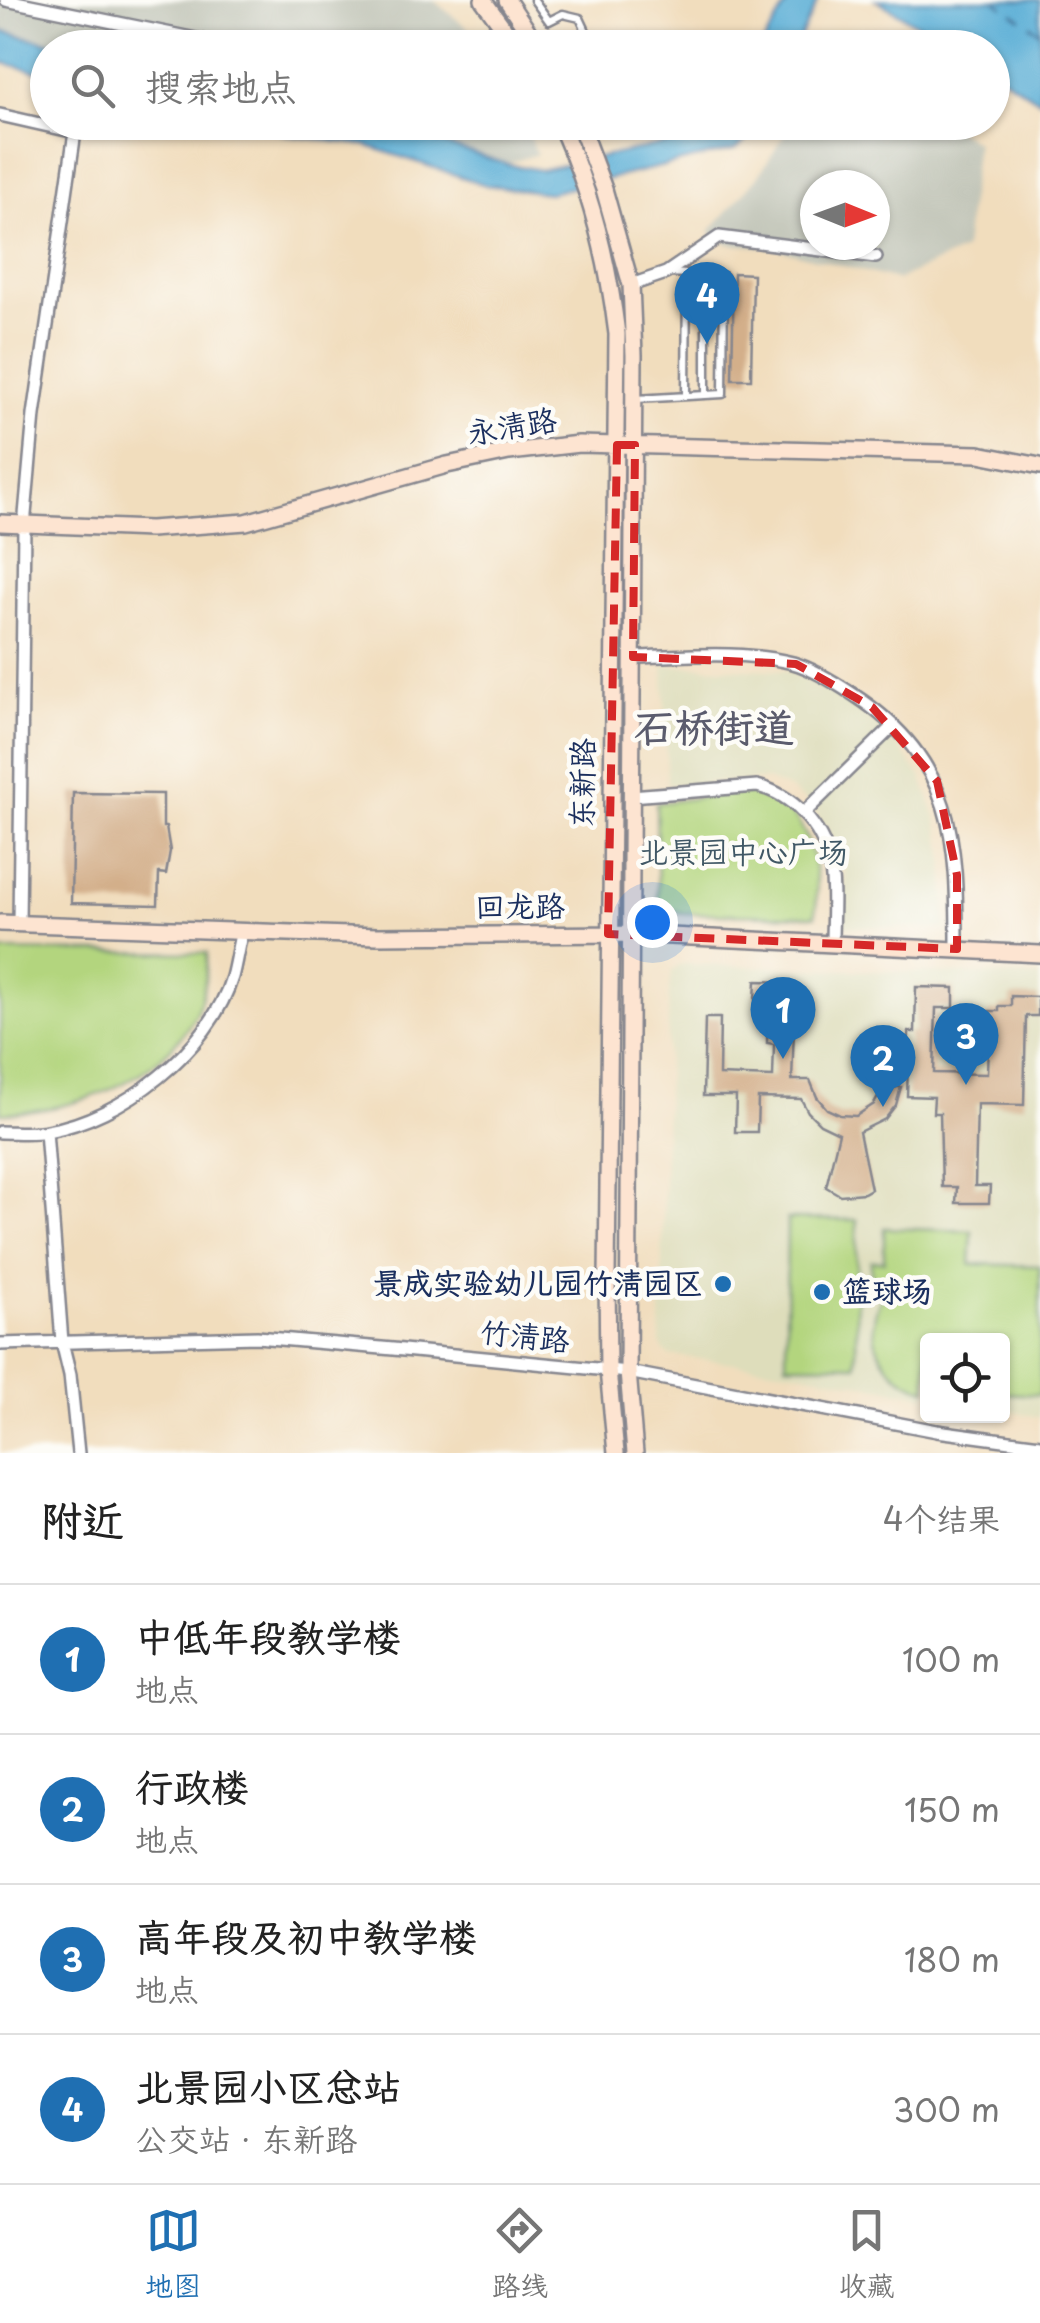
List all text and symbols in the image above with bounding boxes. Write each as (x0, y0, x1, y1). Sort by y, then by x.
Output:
search box (30, 30, 1010, 140)
text: 搜索地点 (145, 57, 297, 114)
icon: search (65, 58, 120, 113)
north arrow (800, 170, 890, 260)
pin: 4 (674, 262, 740, 344)
street label: 永清路 (464, 395, 560, 454)
district label: 石桥街道 (634, 695, 794, 756)
street label: 东新路 (557, 738, 604, 828)
park label: 北景园中心广场 (638, 828, 848, 873)
street label: 回龙路 (475, 882, 565, 927)
your location (627, 897, 678, 948)
pin: 1 (750, 976, 816, 1059)
pin: 3 (934, 1002, 998, 1085)
pin: 2 (850, 1024, 916, 1107)
place label: 景成实验幼儿园竹清园区 (373, 1259, 703, 1304)
place label: 篮球场 (842, 1267, 932, 1312)
marker: 景成实验幼儿园竹清园区 (712, 1273, 734, 1295)
marker: 篮球场 (811, 1281, 833, 1303)
street label: 竹清路 (478, 1307, 572, 1362)
map controls (920, 1333, 1010, 1423)
button: locate (920, 1333, 1010, 1423)
text: 附近 (40, 1487, 124, 1550)
text: 4个结果 (883, 1494, 1000, 1542)
text: 中低年段教学楼 (135, 1607, 401, 1664)
text: 1 (65, 1635, 80, 1683)
text: 100 m (902, 1635, 1000, 1683)
text: 地点 (135, 1664, 199, 1712)
text: 行政楼 (135, 1757, 249, 1814)
text: 2 (61, 1785, 84, 1833)
text: 150 m (904, 1785, 1000, 1833)
text: 地点 (135, 1814, 199, 1862)
text: 高年段及初中教学楼 (135, 1907, 477, 1964)
text: 3 (62, 1935, 83, 1983)
text: 180 m (904, 1935, 1000, 1983)
text: 地点 (135, 1964, 199, 2012)
text: 北景园小区总站 (135, 2057, 401, 2114)
text: 4 (62, 2085, 83, 2133)
text: 300 m (892, 2085, 1000, 2133)
text: 公交站 · 东新路 (135, 2114, 357, 2162)
tab: 地图 (145, 2203, 201, 2306)
tab: 路线 (492, 2203, 548, 2306)
tab: 收藏 (839, 2203, 895, 2306)

